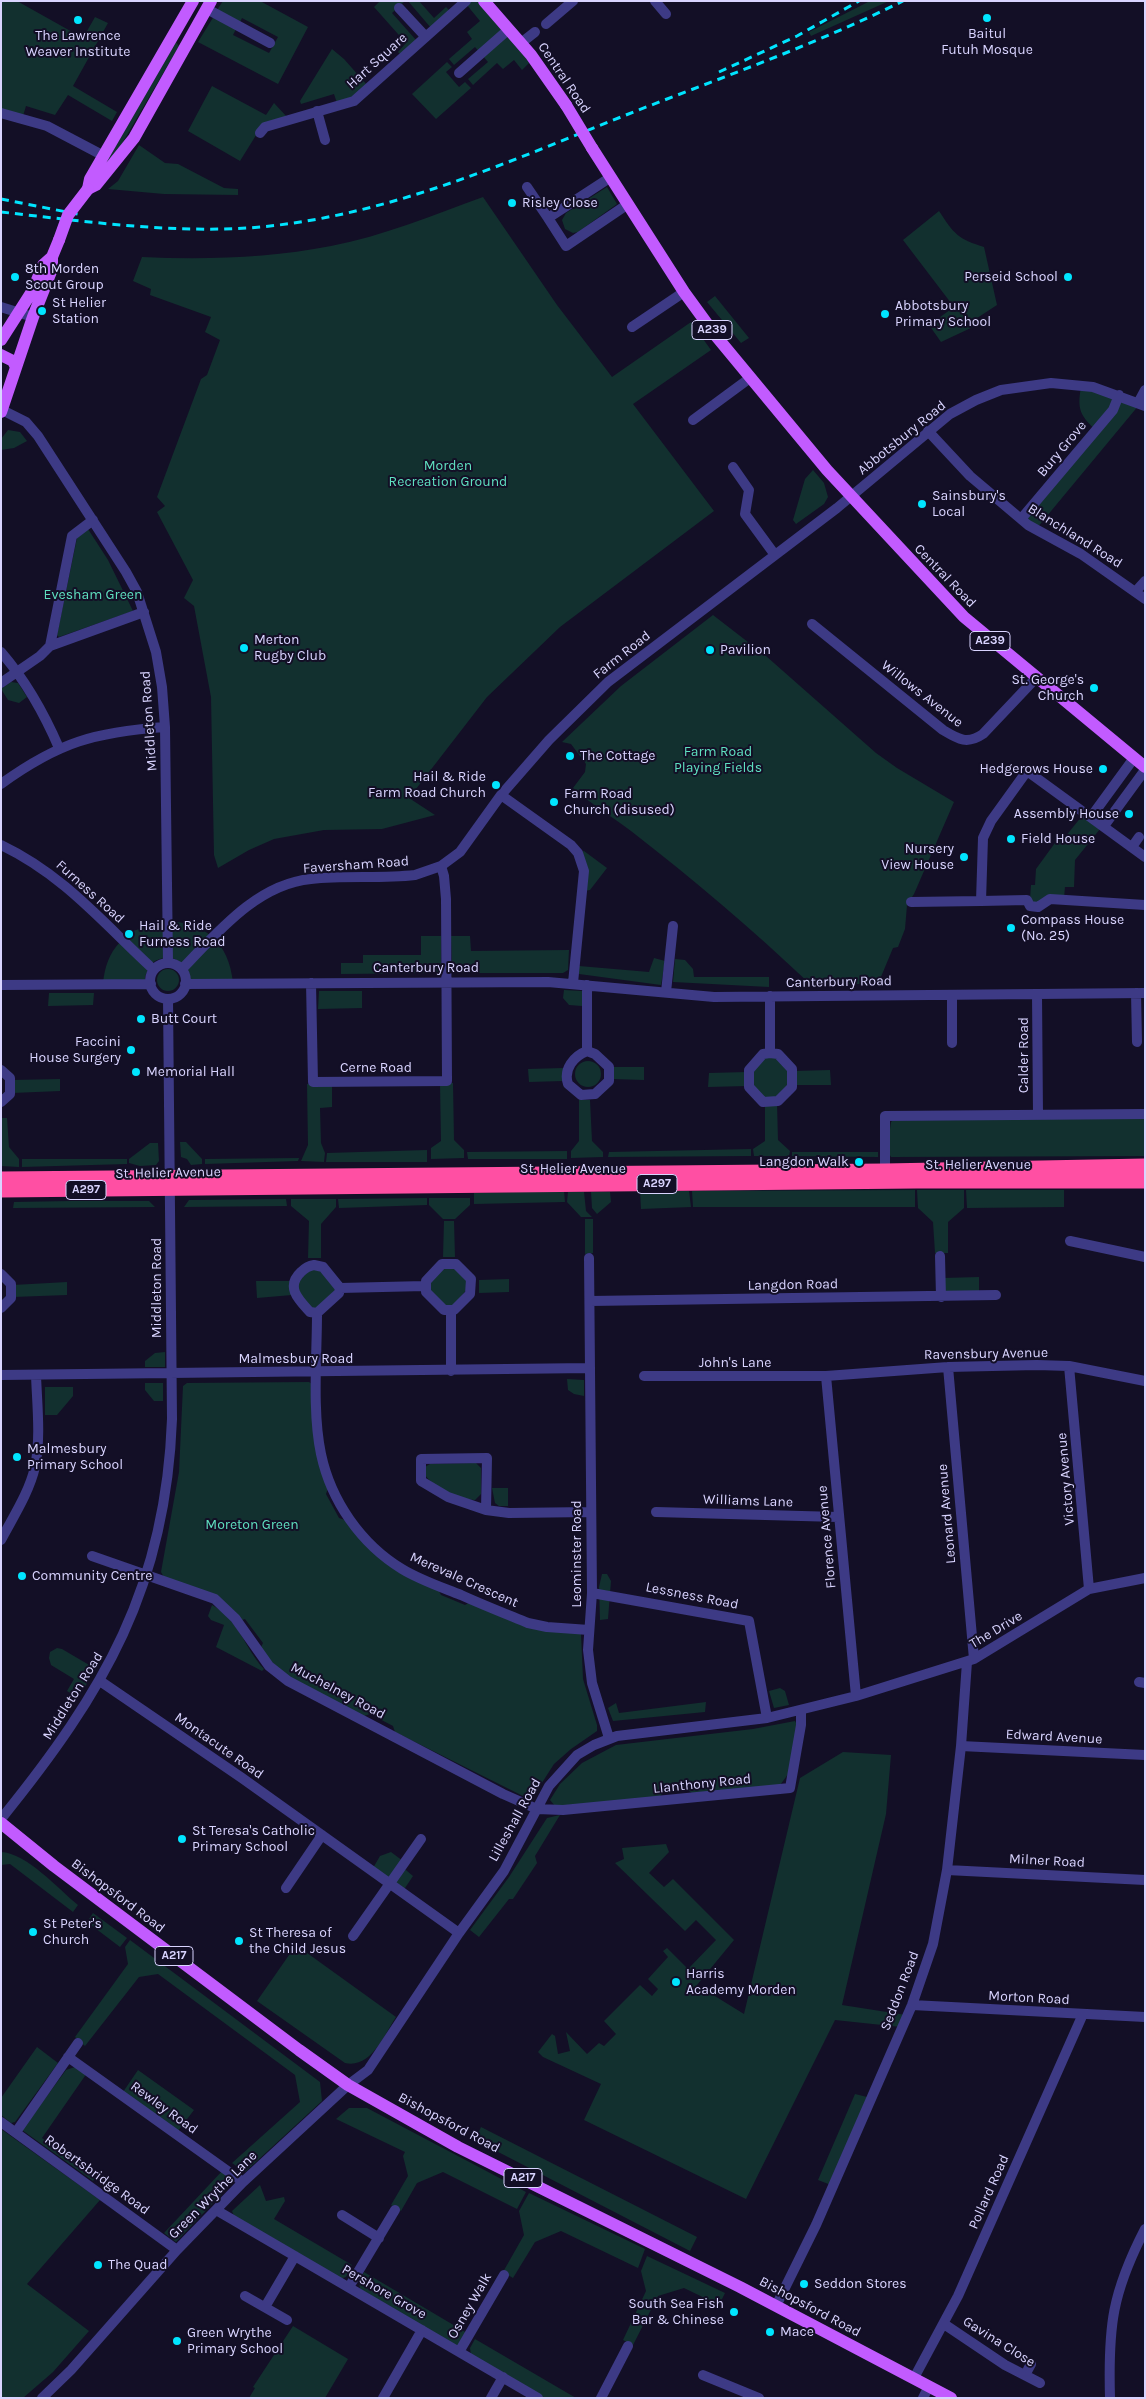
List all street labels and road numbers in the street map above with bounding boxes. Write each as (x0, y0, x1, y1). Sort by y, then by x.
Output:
street label: Hart Square (343, 29, 411, 93)
street label: Central Road (534, 39, 594, 117)
road number: A239 (692, 320, 732, 340)
street label: Abbotsbury Road (854, 397, 950, 479)
street label: Bury Grove (1034, 418, 1090, 480)
street label: Blanchland Road (1025, 500, 1125, 572)
street label: Central Road (911, 541, 979, 611)
street label: Farm Road (590, 627, 654, 683)
road number: A239 (970, 631, 1010, 650)
street label: Willows Avenue (878, 657, 966, 731)
street label: Middleton Road (137, 670, 161, 772)
street label: Faversham Road (302, 853, 410, 877)
street label: Furness Road (52, 857, 128, 927)
street label: Canterbury Road (373, 960, 479, 976)
street label: Canterbury Road (786, 973, 892, 991)
street label: Calder Road (1016, 1017, 1032, 1093)
street label: Cerne Road (340, 1060, 412, 1076)
street label: St. Helier Avenue (925, 1157, 1031, 1173)
street label: St. Helier Avenue (520, 1161, 626, 1177)
street label: St. Helier Avenue (115, 1164, 221, 1182)
road number: A297 (637, 1174, 677, 1194)
road number: A297 (66, 1180, 106, 1200)
street label: Middleton Road (149, 1238, 165, 1338)
street label: Langdon Road (748, 1276, 838, 1294)
street label: Ravensbury Avenue (924, 1345, 1048, 1363)
street label: Malmesbury Road (238, 1351, 354, 1367)
street label: John's Lane (699, 1355, 771, 1371)
street label: Victory Avenue (1054, 1432, 1078, 1526)
street label: Leonard Avenue (934, 1463, 960, 1565)
street label: Florence Avenue (814, 1485, 840, 1589)
street label: Williams Lane (703, 1491, 793, 1511)
street label: Leominster Road (569, 1500, 585, 1608)
street label: Merevale Crescent (407, 1549, 521, 1611)
street label: Lessness Road (644, 1579, 740, 1613)
street label: The Drive (967, 1608, 1025, 1652)
street label: Middleton Road (39, 1649, 107, 1743)
street label: Muchelney Road (288, 1659, 388, 1723)
street label: Montacute Road (171, 1709, 267, 1783)
street label: Edward Avenue (1005, 1726, 1103, 1748)
street label: Llanthony Road (652, 1770, 752, 1798)
street label: Lilleshall Road (485, 1775, 545, 1865)
street label: Milner Road (1009, 1851, 1085, 1871)
street label: Bishopsford Road (68, 1855, 168, 1937)
road number: A217 (155, 1946, 193, 1965)
street label: Seddon Road (877, 1949, 923, 2033)
street label: Morton Road (988, 1987, 1070, 2009)
street label: Rewley Road (127, 2078, 201, 2138)
street label: Bishopsford Road (395, 2089, 503, 2157)
street label: Robertsbridge Road (41, 2131, 153, 2219)
street label: Green Wrythe Lane (165, 2147, 261, 2243)
street label: Pollard Road (965, 2152, 1013, 2232)
road number: A217 (504, 2168, 542, 2188)
street label: Pershore Grove (339, 2261, 429, 2323)
street label: Osney Walk (444, 2270, 496, 2342)
street label: Bishopsford Road (756, 2273, 864, 2341)
street label: Gavina Close (960, 2313, 1038, 2371)

